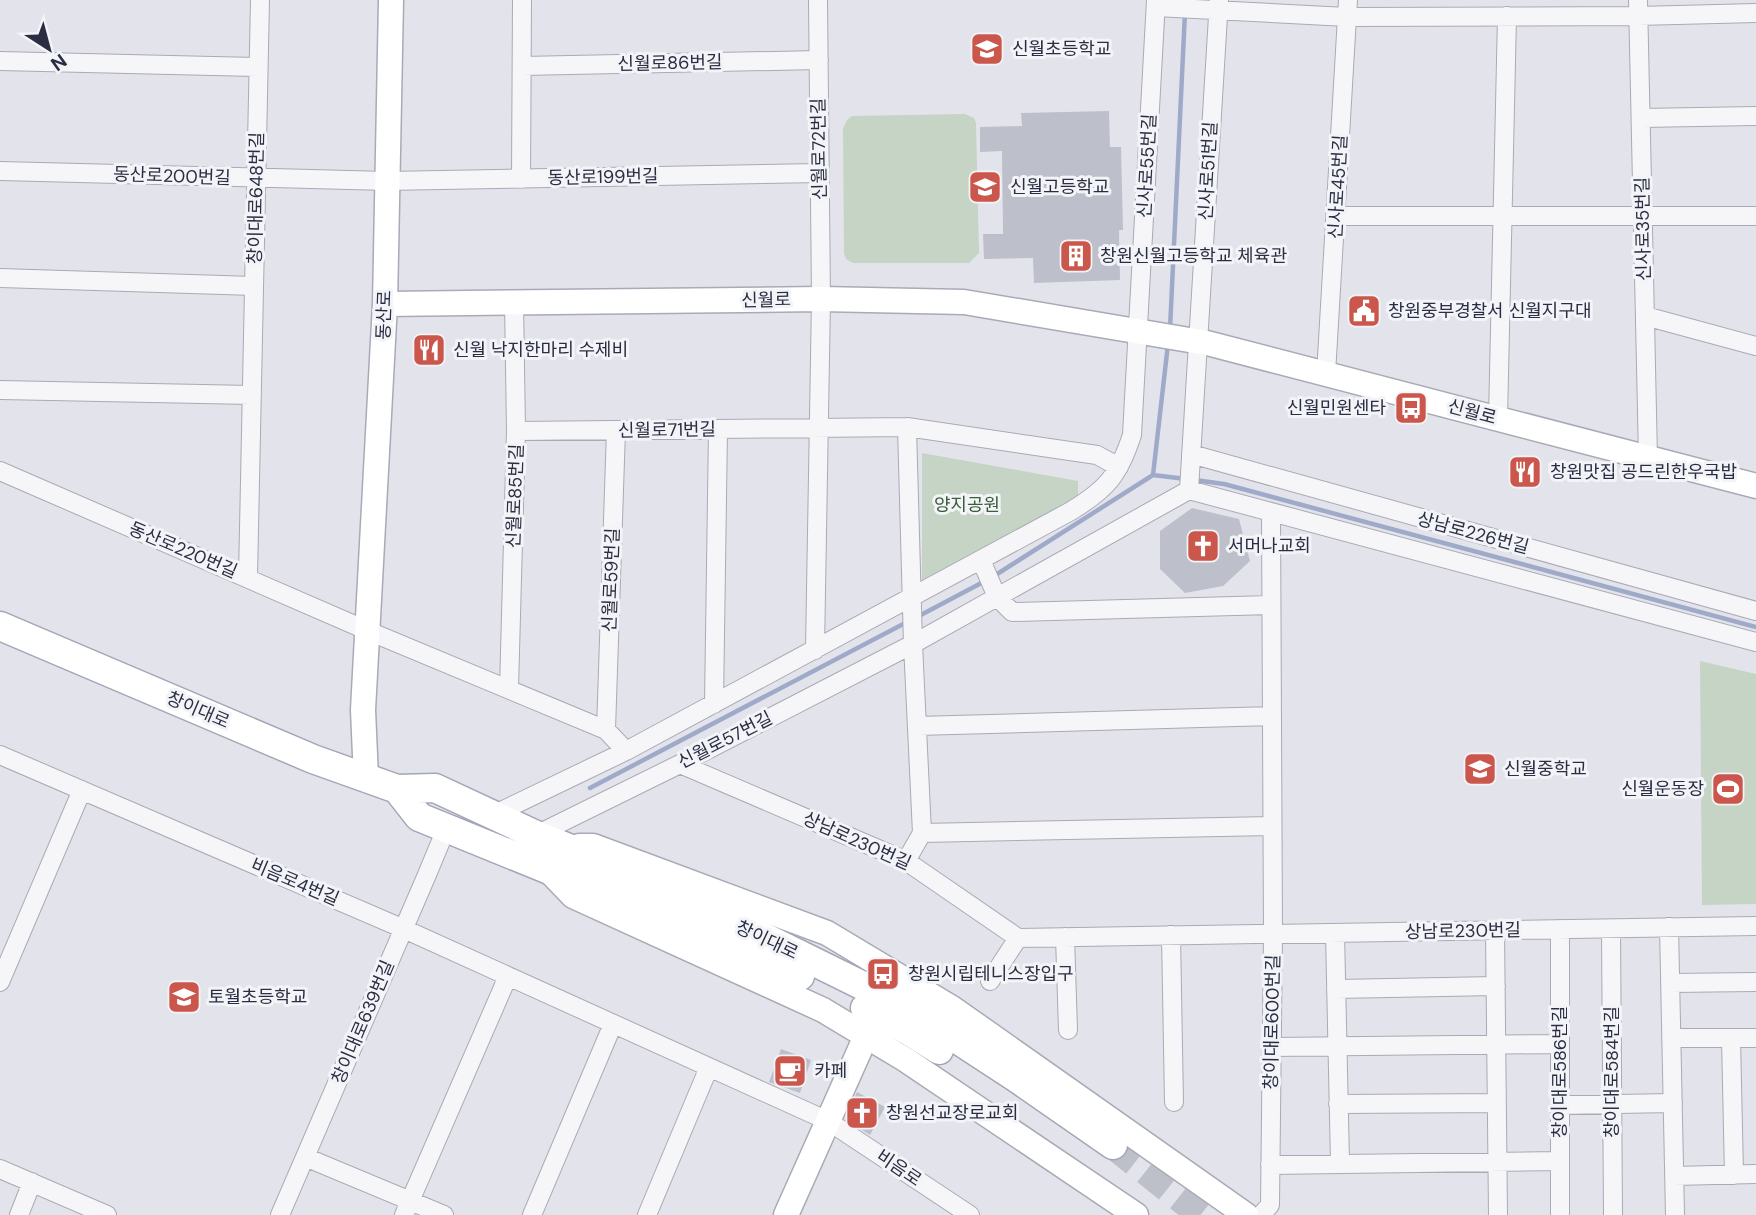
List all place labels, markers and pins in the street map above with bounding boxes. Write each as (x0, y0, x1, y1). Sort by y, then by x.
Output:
school or university icon: 신월초등학교 (968, 30, 1006, 68)
place label: 신월초등학교 (1012, 37, 1111, 61)
school or university icon: 신월고등학교 (966, 168, 1004, 206)
place label: 신월고등학교 (1010, 175, 1109, 199)
building icon: 창원신월고등학교 체육관 (1057, 237, 1095, 275)
place label: 창원신월고등학교 체육관 (1100, 244, 1287, 268)
public building icon: 창원중부경찰서 신월지구대 (1345, 292, 1383, 330)
place label: 창원중부경찰서 신월지구대 (1388, 299, 1592, 323)
restaurant icon: 신월 낙지한마리 수제비 (410, 331, 448, 369)
place label: 신월 낙지한마리 수제비 (453, 338, 628, 362)
bus stop icon: 신월민원센타 (1392, 389, 1430, 427)
place label: 신월민원센타 (1287, 396, 1386, 420)
restaurant icon: 창원맛집 공드린한우국밥 (1506, 453, 1544, 491)
place label: 창원맛집 공드린한우국밥 (1550, 460, 1737, 484)
church icon: 서머나교회 (1184, 527, 1222, 565)
place label: 서머나교회 (1228, 534, 1311, 558)
school or university icon: 신월중학교 (1461, 750, 1499, 788)
place label: 신월중학교 (1504, 757, 1587, 781)
sports icon: 신월운동장 (1709, 770, 1747, 808)
place label: 신월운동장 (1621, 777, 1704, 801)
bus stop icon: 창원시립테니스장입구 (864, 955, 902, 993)
place label: 창원시립테니스장입구 (908, 962, 1074, 986)
school or university icon: 토월초등학교 (165, 978, 203, 1016)
place label: 토월초등학교 (208, 985, 307, 1009)
cafe icon: 카페 (771, 1052, 809, 1090)
place label: 카페 (814, 1059, 847, 1083)
church icon: 창원선교장로교회 (843, 1094, 881, 1132)
place label: 창원선교장로교회 (886, 1101, 1018, 1125)

